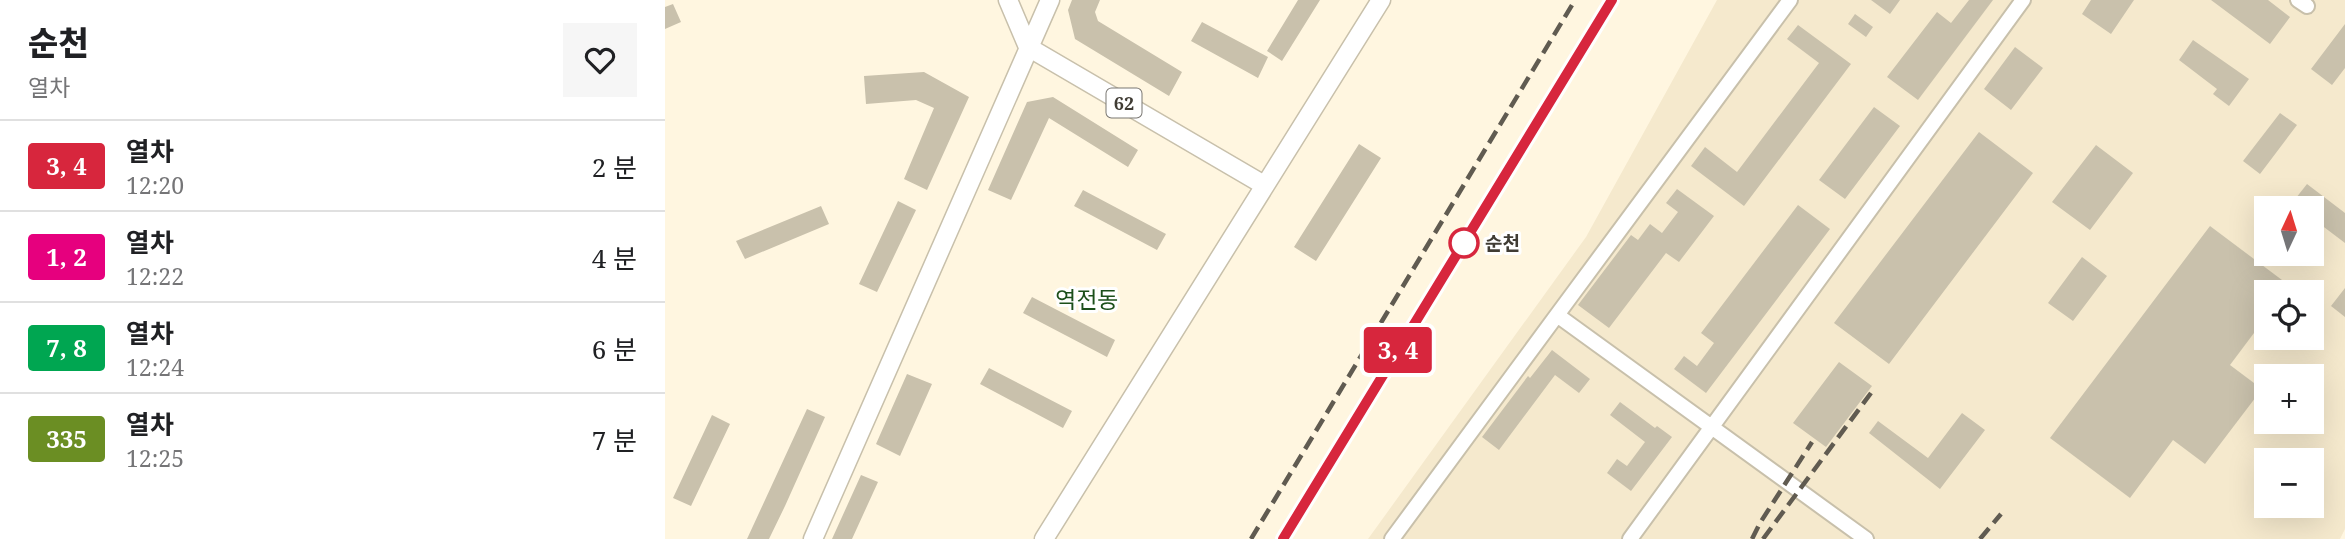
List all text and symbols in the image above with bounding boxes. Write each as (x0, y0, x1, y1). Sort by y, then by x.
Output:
text: 순천 (28, 20, 89, 65)
button: heart (563, 23, 637, 97)
text: 열차 (28, 71, 70, 103)
road number: 62 (1107, 88, 1141, 118)
text: 열차 (126, 133, 174, 169)
text: 3, 4 (46, 149, 87, 182)
text: 2 분 (592, 149, 637, 185)
text: 12:20 (126, 169, 184, 201)
north arrow (2254, 196, 2324, 266)
map controls (2254, 196, 2324, 518)
text: 열차 (126, 224, 174, 260)
marker: 순천 (1449, 228, 1479, 258)
place label: 순천 (1485, 230, 1520, 256)
text: 1, 2 (46, 240, 87, 273)
text: 4 분 (592, 240, 637, 276)
text: 12:22 (126, 260, 184, 292)
button: locate (2254, 280, 2324, 350)
district label: 역전동 (1055, 283, 1119, 315)
text: 열차 (126, 315, 174, 351)
line badge: 3, 4 (1349, 327, 1447, 373)
text: 7, 8 (46, 331, 87, 364)
text: 6 분 (592, 331, 637, 367)
text: 3, 4 (1378, 333, 1418, 366)
text: 12:24 (126, 351, 184, 383)
button: + (2254, 364, 2324, 434)
text: 열차 (126, 406, 174, 442)
text: 335 (46, 422, 87, 455)
text: 7 분 (592, 422, 637, 458)
text: 12:25 (126, 442, 184, 474)
button: − (2254, 448, 2324, 518)

